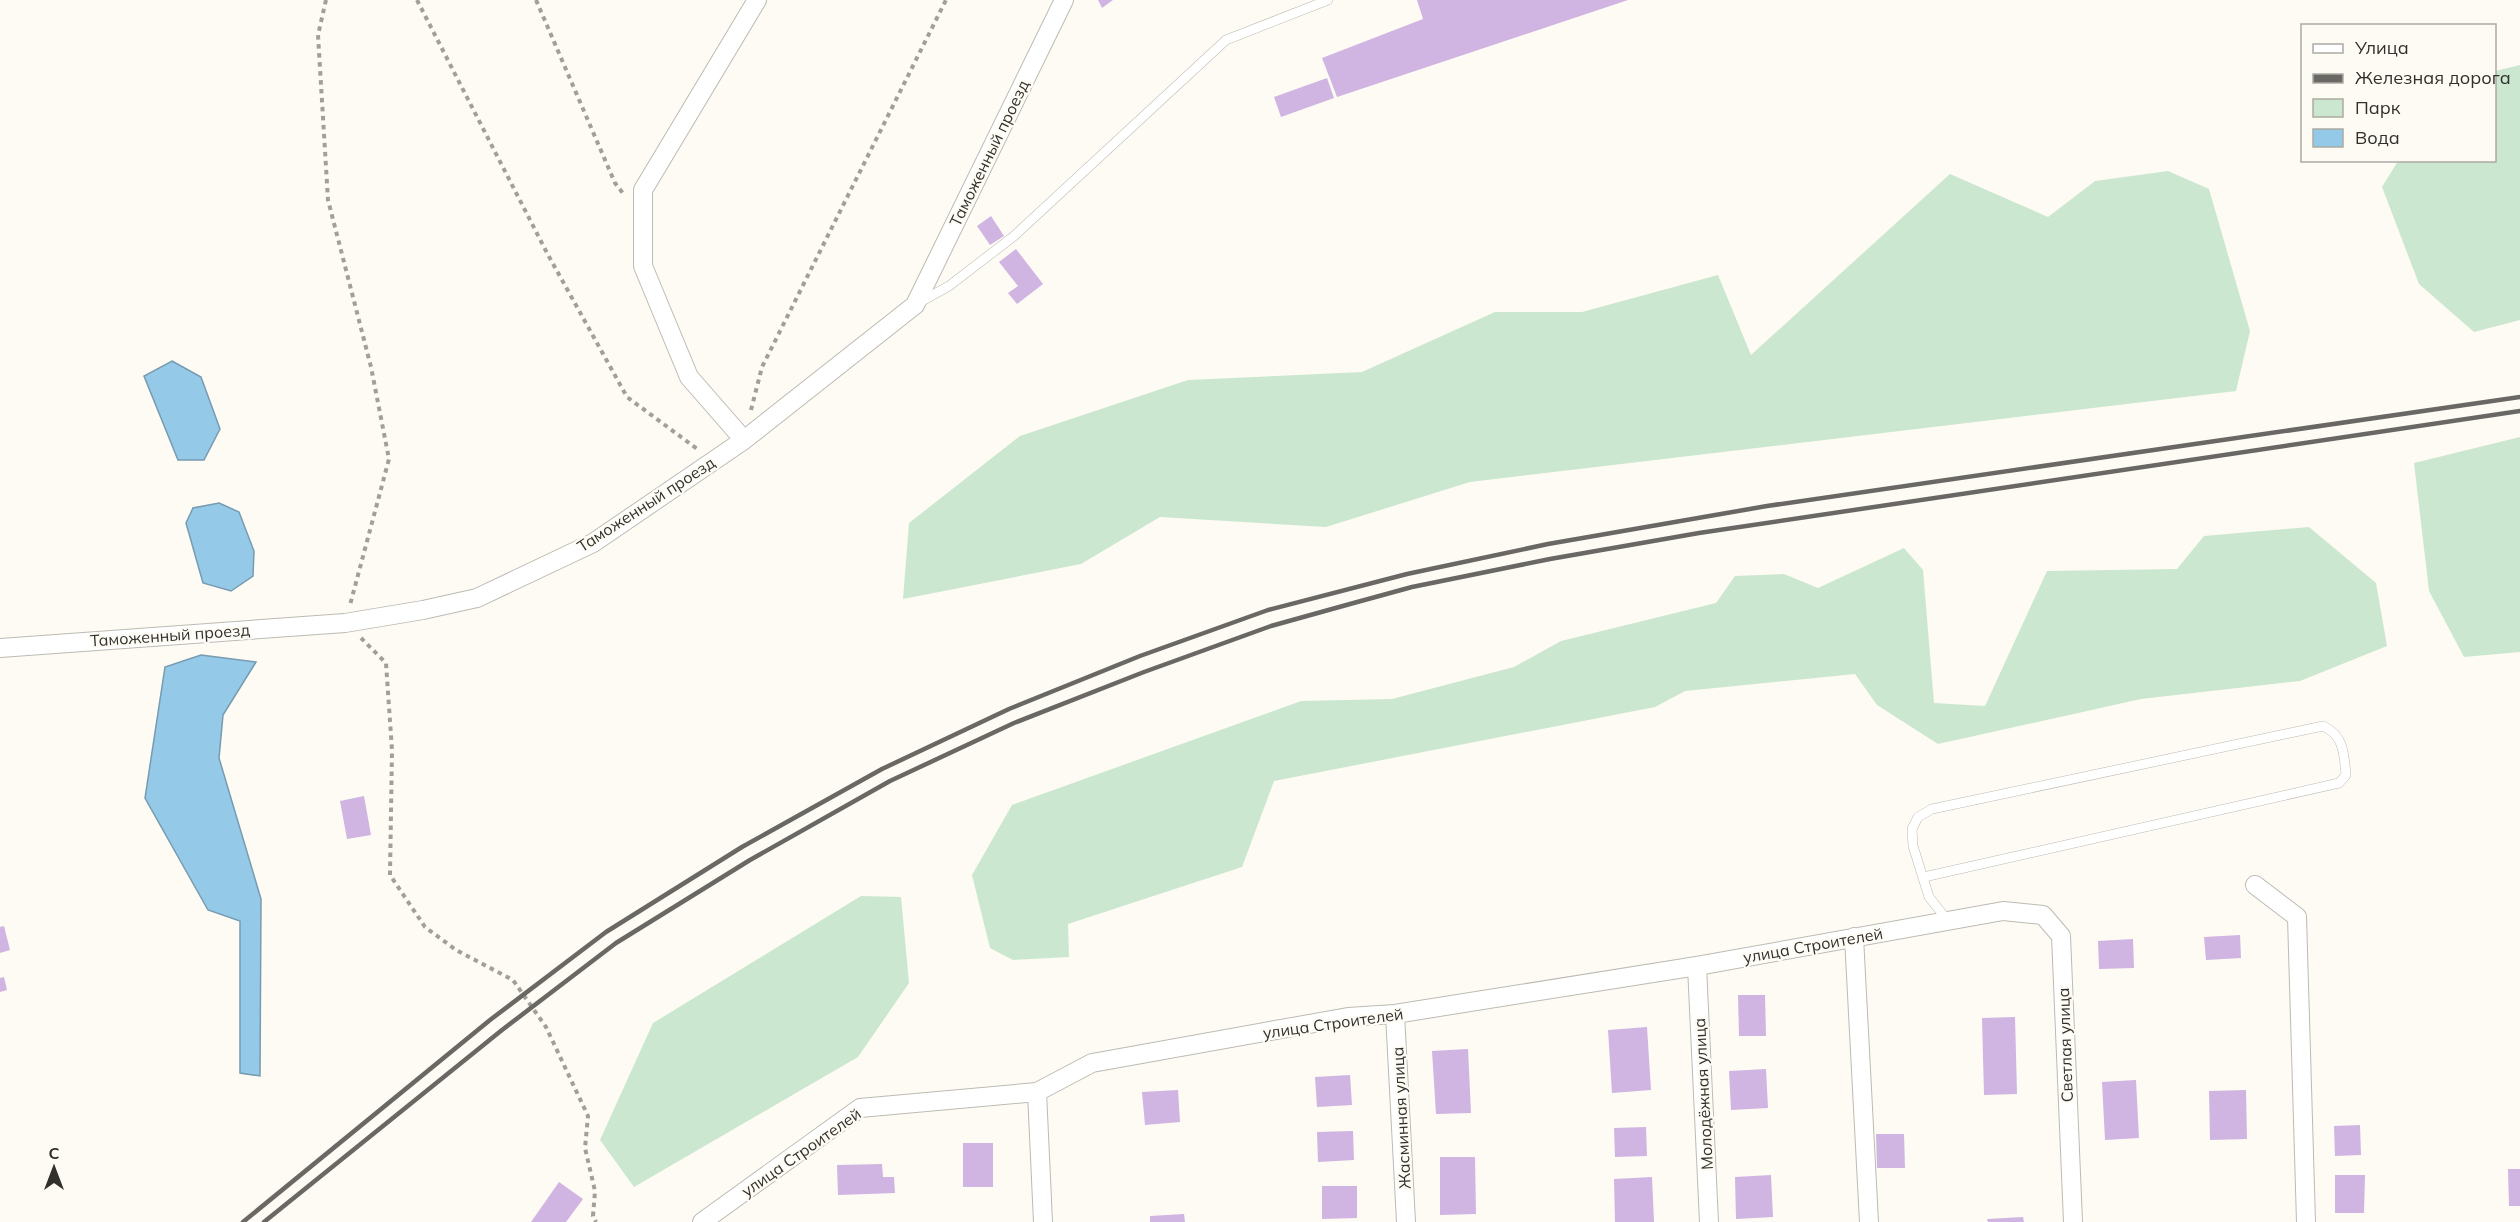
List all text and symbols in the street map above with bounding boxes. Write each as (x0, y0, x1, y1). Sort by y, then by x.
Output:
legend (2301, 24, 2496, 162)
text: Улица (2354, 36, 2409, 59)
text: Железная дорога (2355, 66, 2511, 89)
street label: Таможенный проезд (945, 76, 1033, 229)
text: Парк (2355, 96, 2401, 119)
text: Вода (2355, 126, 2400, 149)
street label: Таможенный проезд (573, 452, 719, 556)
street label: Таможенный проезд (89, 619, 251, 651)
street label: улица Строителей (1742, 923, 1884, 967)
street label: Светлая улица (2053, 987, 2077, 1103)
street label: улица Строителей (1262, 1003, 1404, 1043)
street label: Молодёжная улица (1689, 1018, 1717, 1170)
street label: Жасминная улица (1387, 1046, 1415, 1190)
street label: улица Строителей (737, 1103, 865, 1201)
north arrow (24, 1138, 84, 1198)
text: С (49, 1143, 60, 1163)

